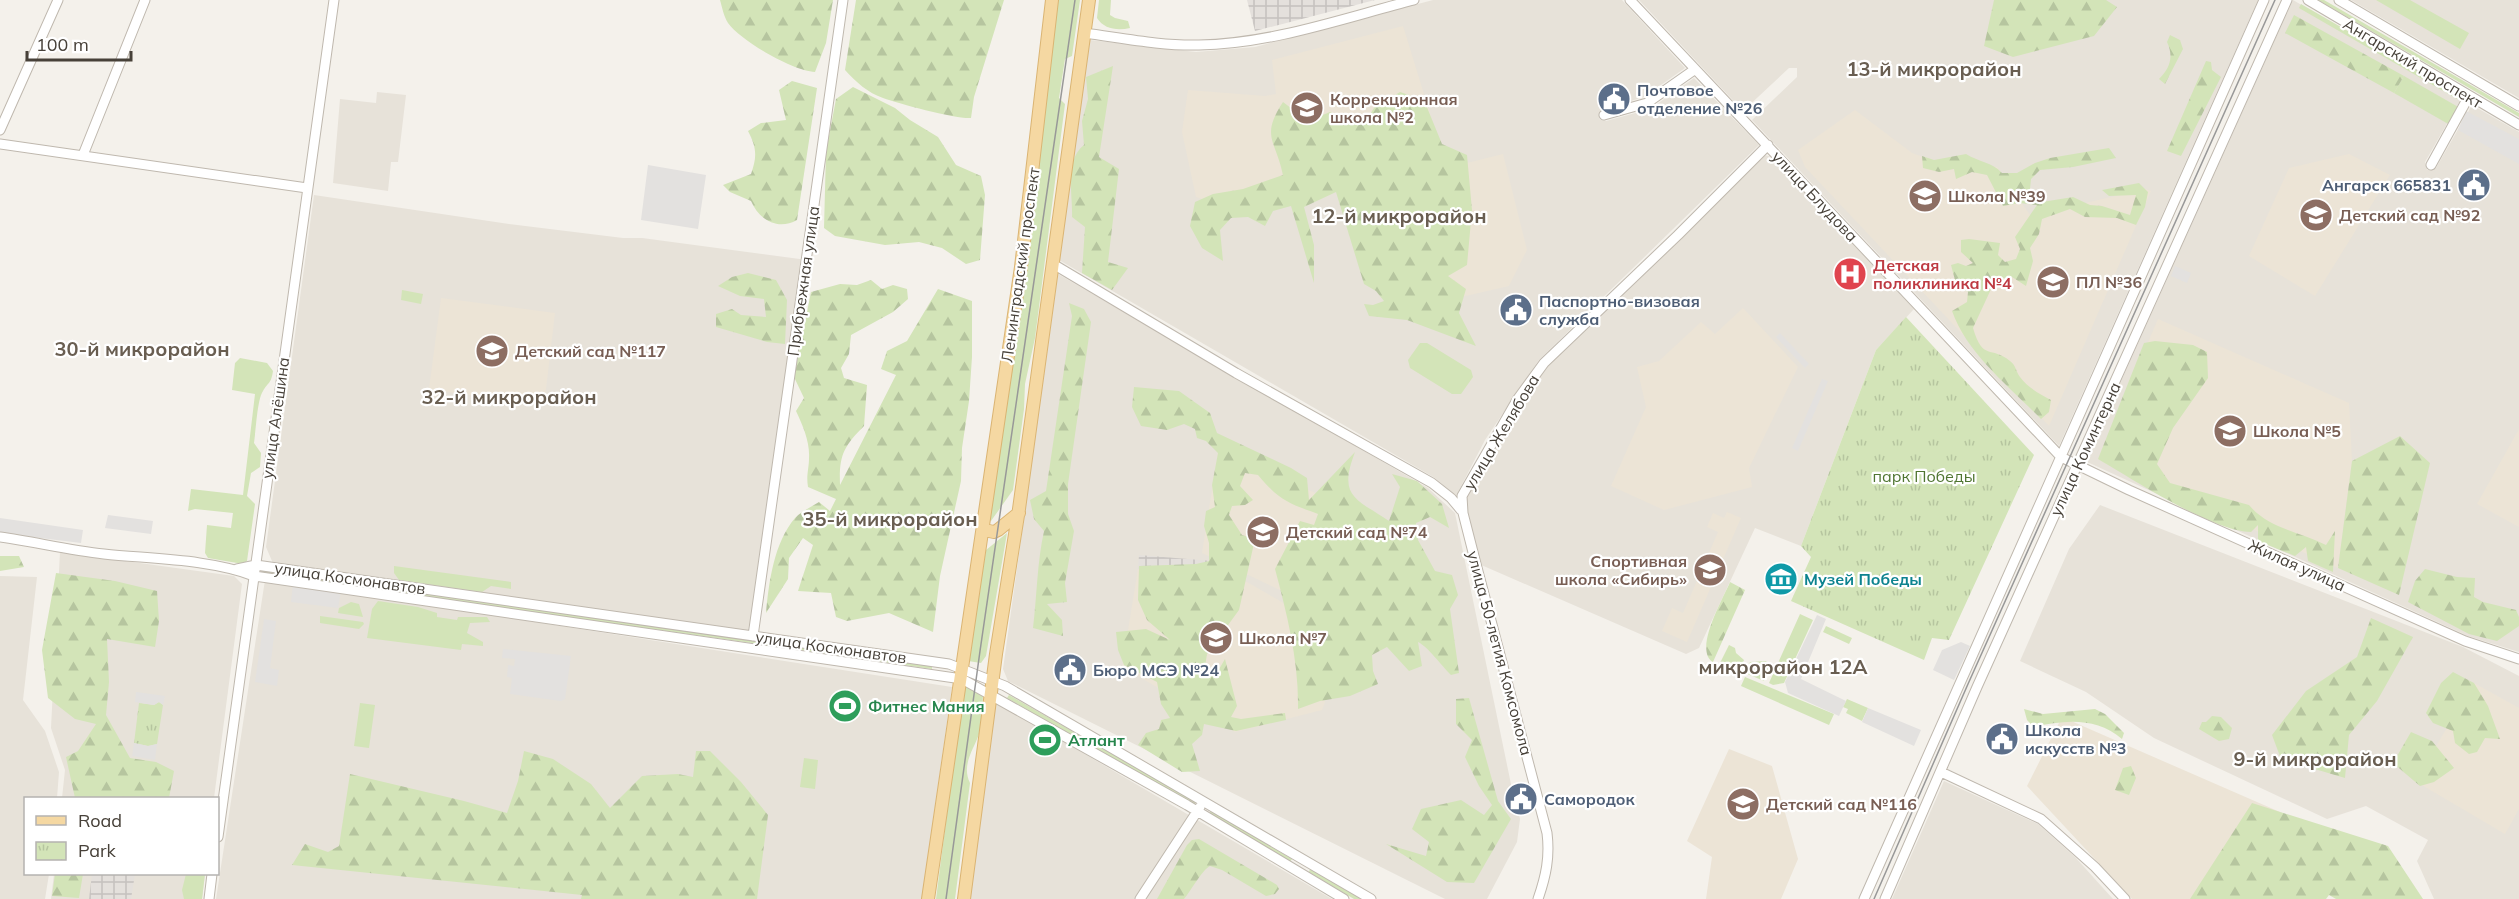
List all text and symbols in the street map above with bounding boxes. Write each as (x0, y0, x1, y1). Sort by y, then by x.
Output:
street label: Ангарский проспект (2340, 14, 2487, 113)
scale bar (27, 24, 130, 62)
text: 100 m (36, 33, 89, 56)
district label: 13-й микрорайон (1846, 56, 2022, 81)
place label: Почтовое отделение №26 (1637, 80, 1763, 118)
public building icon: Почтовое отделение №26 (1596, 81, 1632, 117)
place label: Коррекционная школа №2 (1330, 89, 1458, 127)
school or university icon: Коррекционная школа №2 (1289, 90, 1325, 126)
street label: улица Блудова (1768, 146, 1862, 246)
street label: Ленинградский проспект (996, 165, 1044, 364)
public building icon: Ангарск 665831 (2456, 167, 2492, 203)
place label: Ангарск 665831 (2322, 175, 2451, 195)
school or university icon: Школа №39 (1907, 178, 1943, 214)
place label: Школа №39 (1948, 186, 2046, 206)
school or university icon: Детский сад №92 (2298, 197, 2334, 233)
district label: 12-й микрорайон (1311, 203, 1487, 228)
street label: Прибрежная улица (783, 205, 823, 357)
place label: Детский сад №92 (2339, 205, 2480, 225)
place label: Детская поликлиника №4 (1873, 255, 2012, 293)
hospital icon: Детская поликлиника №4 (1832, 256, 1868, 292)
school or university icon: ПЛ №36 (2035, 264, 2071, 300)
place label: ПЛ №36 (2076, 272, 2143, 292)
place label: Паспортно-визовая служба (1539, 291, 1700, 329)
public building icon: Паспортно-визовая служба (1498, 292, 1534, 328)
school or university icon: Детский сад №117 (474, 333, 510, 369)
district label: 30-й микрорайон (54, 336, 230, 361)
place label: Детский сад №117 (515, 341, 666, 361)
street label: улица Алёшина (257, 356, 293, 480)
street label: улица Желябова (1459, 371, 1543, 493)
street label: улица Коминтерна (2045, 379, 2125, 519)
district label: 32-й микрорайон (421, 384, 597, 409)
school or university icon: Школа №5 (2212, 413, 2248, 449)
place label: Школа №5 (2253, 421, 2341, 441)
park label: парк Победы (1872, 466, 1976, 486)
district label: 35-й микрорайон (802, 506, 978, 531)
school or university icon: Детский сад №74 (1245, 514, 1281, 550)
place label: Детский сад №74 (1286, 522, 1428, 542)
street label: Жилая улица (2245, 535, 2349, 595)
street label: улица 50-летия Комсомола (1463, 548, 1537, 758)
place label: Спортивная школа «Сибирь» (1555, 551, 1687, 589)
school or university icon: Спортивная школа «Сибирь» (1692, 552, 1728, 588)
street label: улица Космонавтов (273, 557, 427, 599)
museum icon: Музей Победы (1763, 561, 1799, 597)
place label: Музей Победы (1804, 569, 1922, 589)
school or university icon: Школа №7 (1198, 620, 1234, 656)
street label: улица Космонавтов (754, 626, 908, 668)
place label: Школа №7 (1239, 628, 1327, 648)
public building icon: Бюро МСЭ №24 (1052, 652, 1088, 688)
district label: микрорайон 12А (1698, 654, 1868, 679)
place label: Бюро МСЭ №24 (1093, 660, 1219, 680)
sports icon: Фитнес Мания (827, 688, 863, 724)
place label: Фитнес Мания (868, 696, 985, 716)
place label: Школа искусств №3 (2025, 720, 2126, 758)
public building icon: Школа искусств №3 (1984, 721, 2020, 757)
sports icon: Атлант (1027, 722, 1063, 758)
place label: Атлант (1068, 730, 1125, 750)
district label: 9-й микрорайон (2233, 746, 2397, 771)
public building icon: Самородок (1503, 781, 1539, 817)
school or university icon: Детский сад №116 (1725, 786, 1761, 822)
place label: Самородок (1544, 789, 1635, 809)
place label: Детский сад №116 (1766, 794, 1917, 814)
legend (24, 797, 219, 875)
text: Road (78, 809, 122, 832)
text: Park (78, 839, 117, 862)

